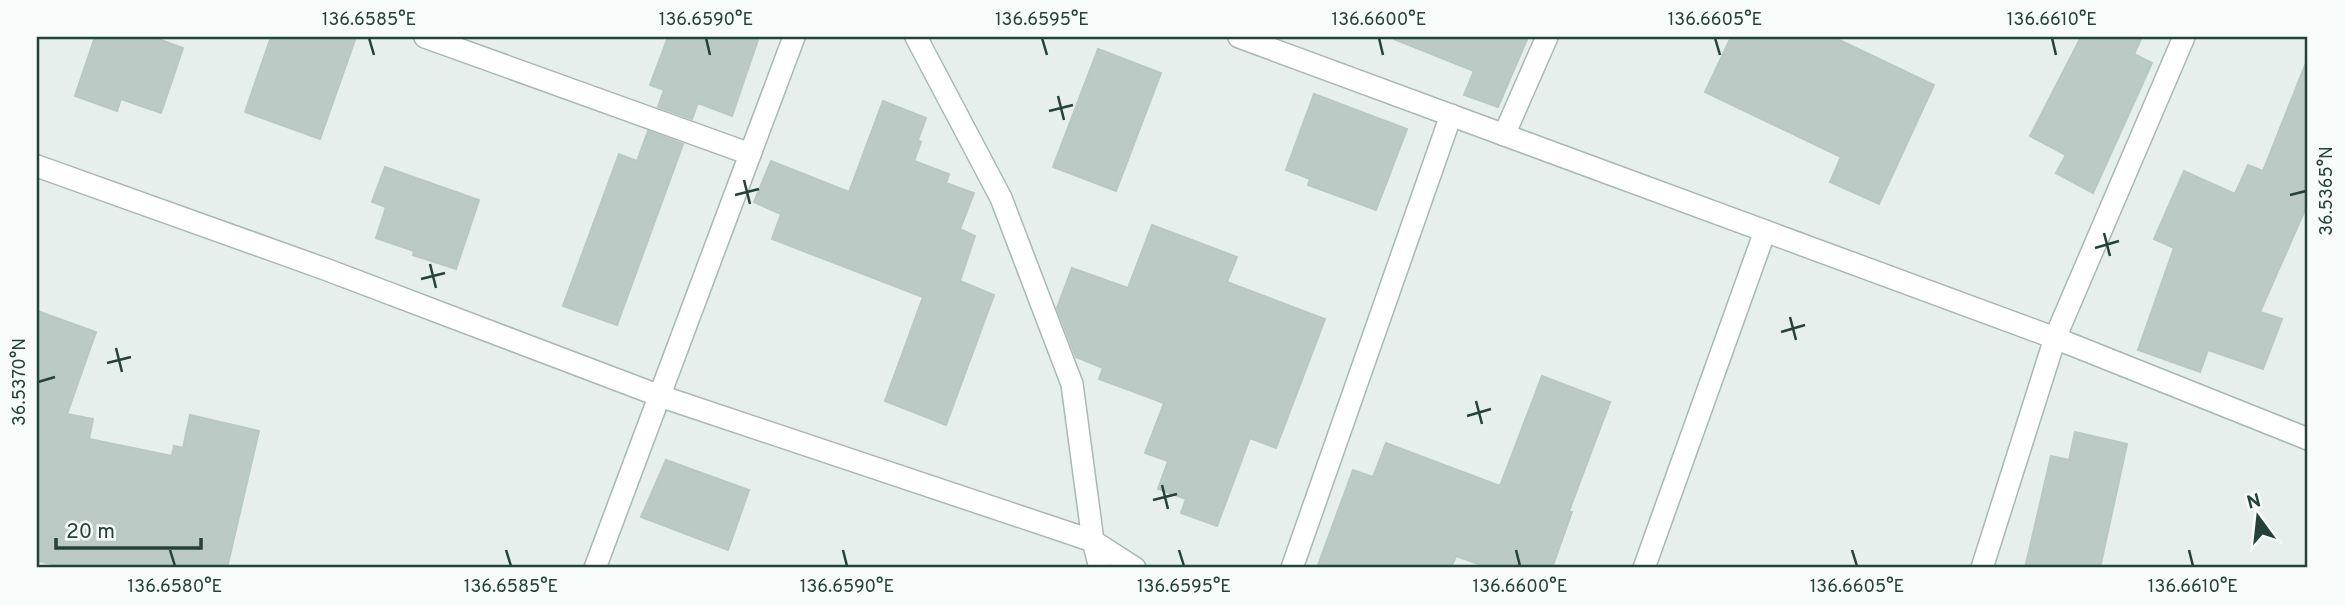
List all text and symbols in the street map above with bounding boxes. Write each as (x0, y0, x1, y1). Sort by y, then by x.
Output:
text: 136.6585°E (322, 9, 416, 32)
text: 136.6590°E (659, 9, 753, 32)
text: 136.6595°E (995, 9, 1089, 32)
text: 136.6600°E (1332, 9, 1426, 32)
text: 136.6605°E (1668, 9, 1762, 32)
text: 136.6610°E (2007, 9, 2097, 32)
text: 36.5365°N (2316, 146, 2339, 236)
text: 36.5370°N (9, 338, 32, 426)
north arrow (2222, 482, 2292, 552)
text: N (2244, 489, 2264, 516)
scale bar (56, 507, 201, 551)
text: 20 m (66, 519, 115, 546)
text: 136.6580°E (128, 576, 222, 599)
text: 136.6585°E (464, 576, 558, 599)
text: 136.6590°E (800, 576, 894, 599)
text: 136.6595°E (1137, 576, 1231, 599)
text: 136.6600°E (1473, 576, 1567, 599)
text: 136.6605°E (1810, 576, 1904, 599)
text: 136.6610°E (2148, 576, 2238, 599)

